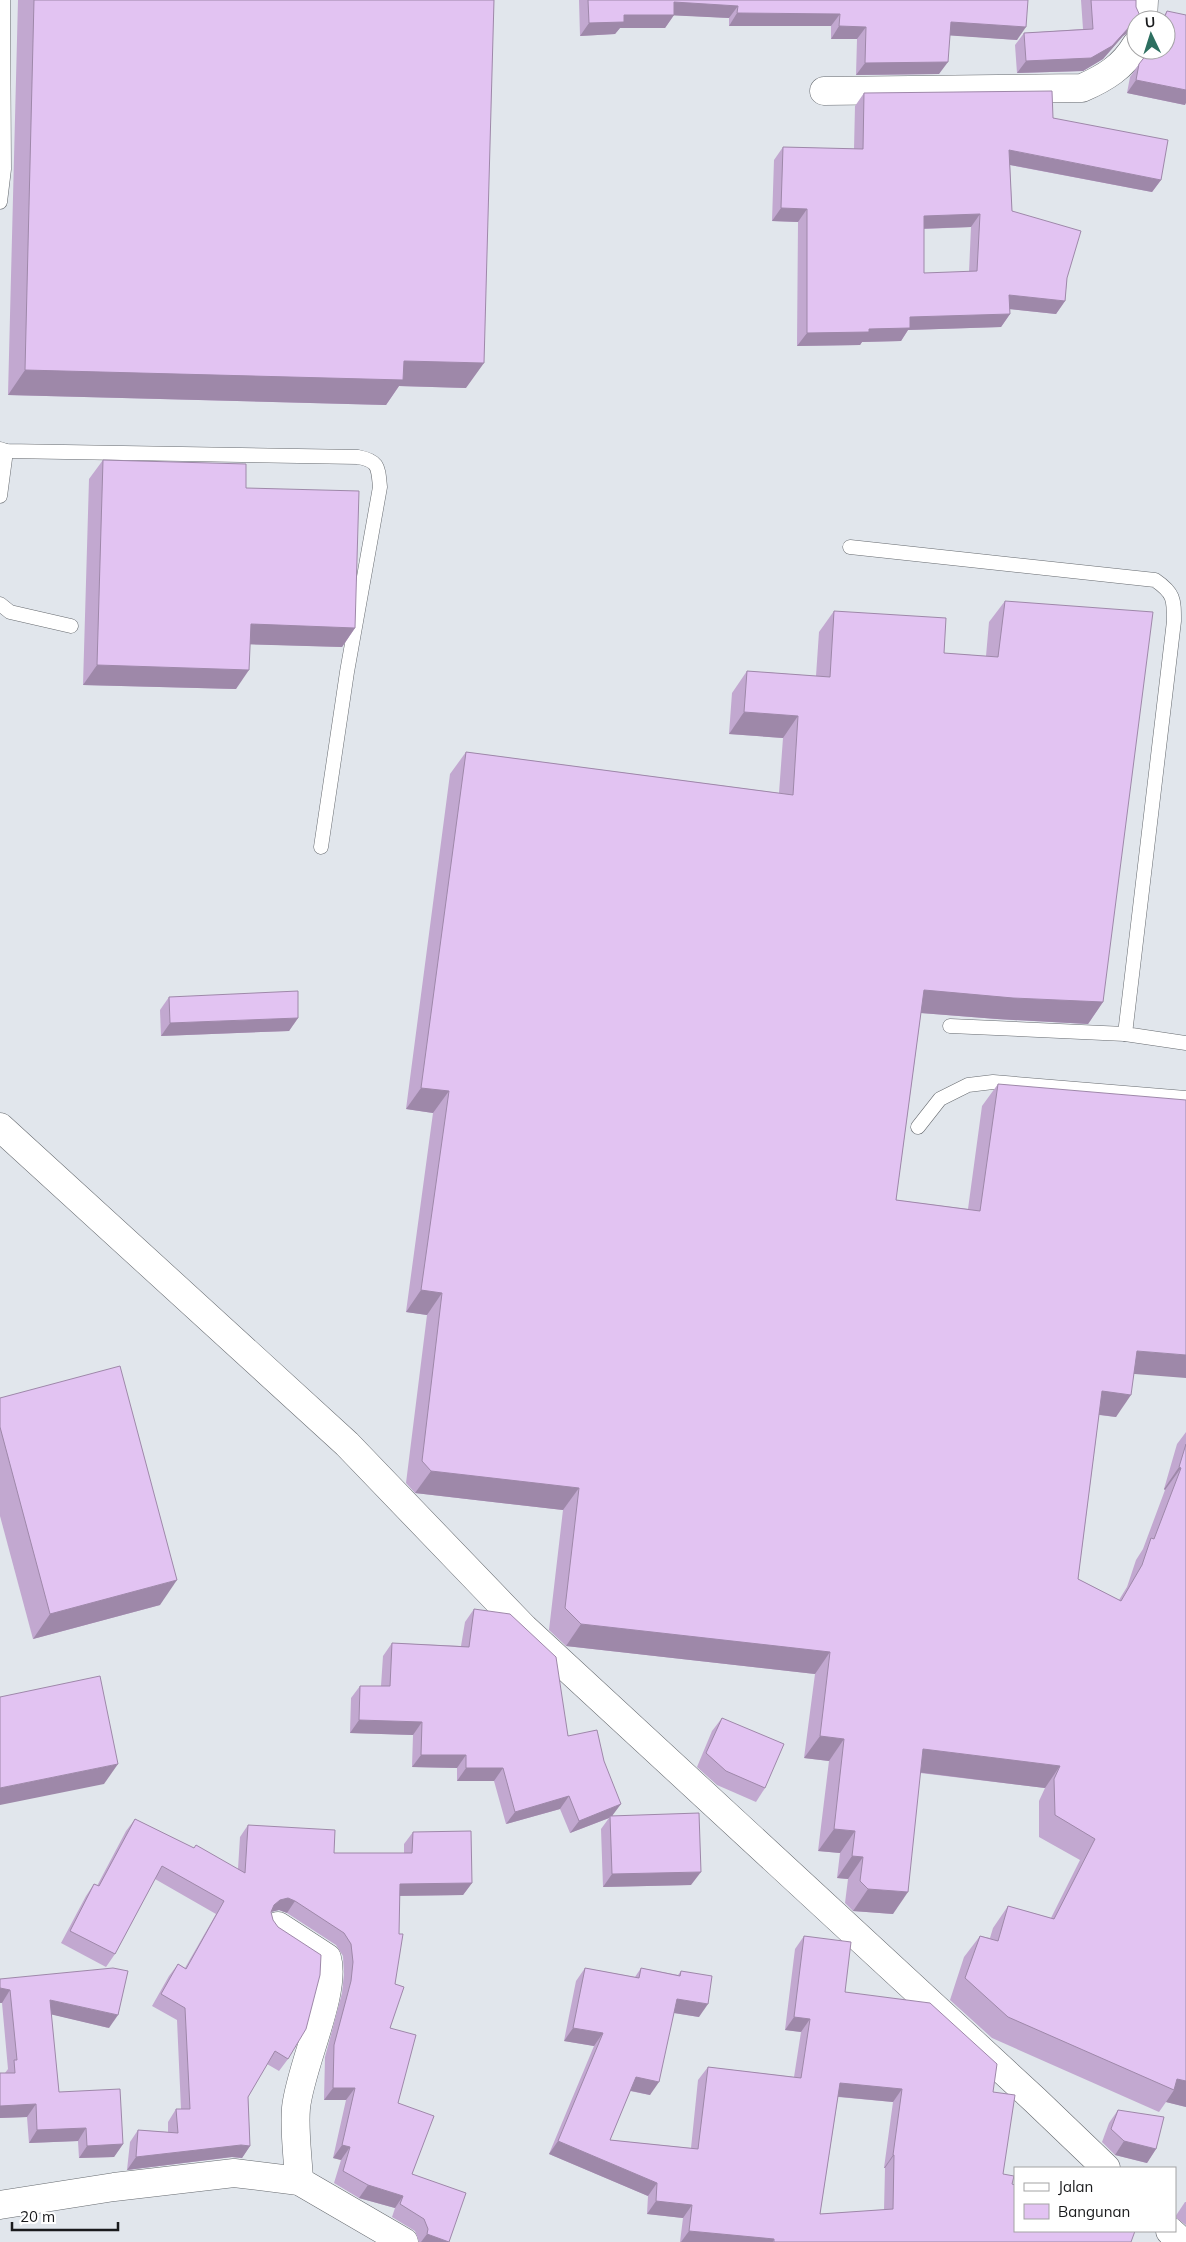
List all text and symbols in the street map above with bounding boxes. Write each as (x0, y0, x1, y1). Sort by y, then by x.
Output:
north arrow (1126, 10, 1176, 60)
text: U (1144, 13, 1156, 31)
legend (1014, 2167, 1176, 2232)
text: Jalan (1058, 2177, 1093, 2196)
scale bar (12, 2200, 119, 2232)
text: Bangunan (1058, 2202, 1130, 2221)
text: 20 m (20, 2207, 55, 2226)

